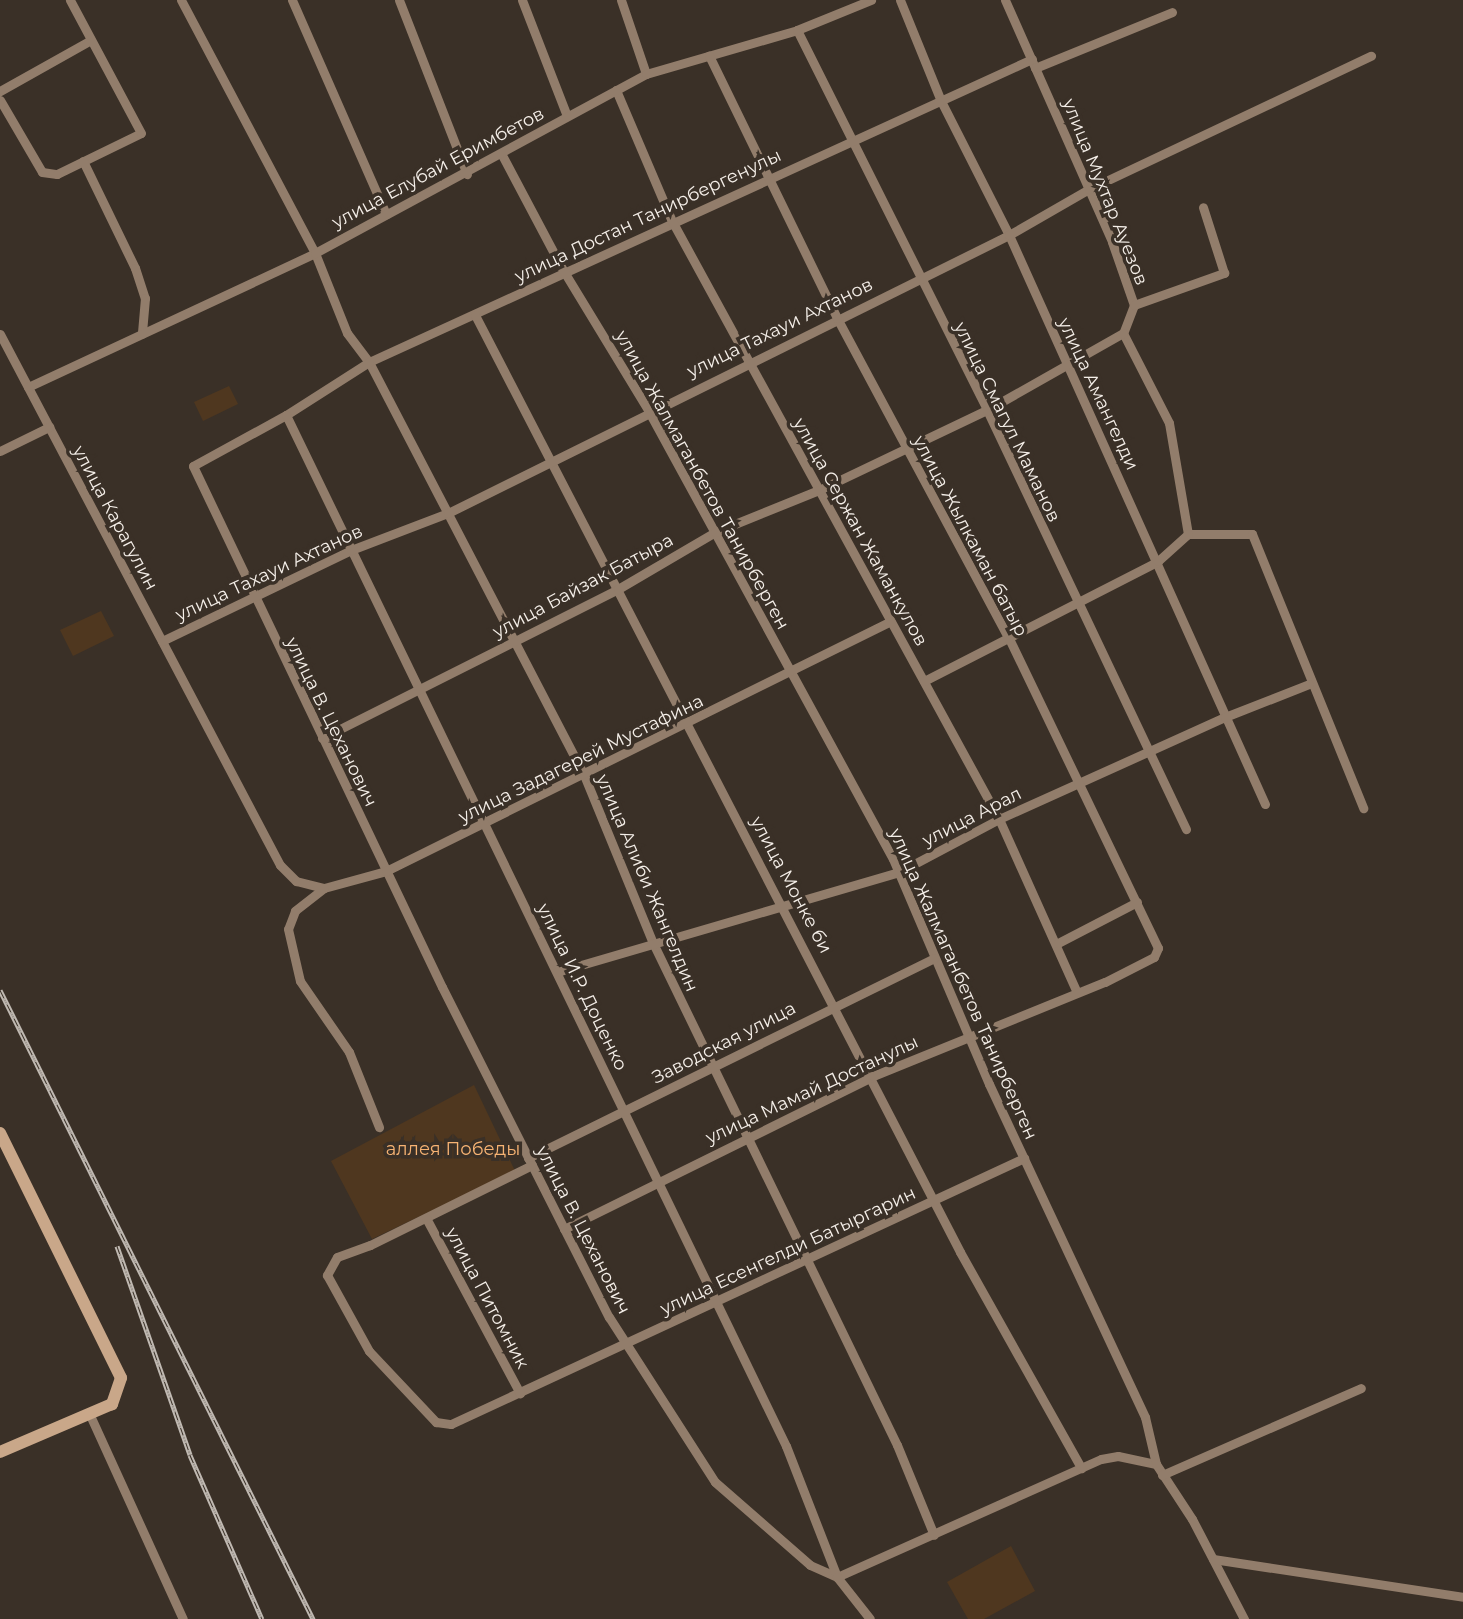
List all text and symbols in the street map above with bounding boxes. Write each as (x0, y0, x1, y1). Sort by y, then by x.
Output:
street label: улица Мухтар Ауезов (1058, 96, 1152, 288)
street label: улица Елубай Еримбетов (328, 103, 548, 233)
street label: улица Достан Танирбергенулы (511, 145, 785, 287)
street label: улица Тахауи Ахтанов (684, 274, 876, 382)
street label: улица Амангелди (1053, 314, 1143, 474)
street label: улица Смагул Маманов (949, 318, 1065, 526)
street label: улица Жалмаганбетов Танирберген (610, 327, 794, 633)
street label: улица Сержан Жаманкулов (788, 414, 932, 650)
street label: улица Жылкаман батыр (908, 432, 1032, 640)
street label: улица Карагулин (68, 442, 162, 594)
street label: улица Тахауи Ахтанов (172, 520, 366, 626)
street label: улица Байзак Батыра (489, 529, 677, 643)
street label: улица В. Цеханович (281, 634, 381, 810)
street label: улица Задагерей Мустафина (455, 690, 707, 828)
street label: улица Алиби Жангелдин (591, 771, 703, 995)
street label: улица Арал (919, 783, 1025, 851)
street label: улица Монке би (746, 813, 836, 957)
street label: улица Жалмаганбетов Танирберген (884, 825, 1042, 1143)
street label: улица И.Р. Доценко (532, 900, 632, 1074)
street label: Заводская улица (649, 997, 799, 1089)
street label: улица Мамай Достанулы (702, 1031, 922, 1149)
park label: аллея Победы (386, 1138, 520, 1160)
street label: улица В. Цеханович (531, 1142, 635, 1318)
street label: улица Есенгелди Батыргарин (657, 1182, 919, 1320)
street label: улица Питомник (441, 1224, 533, 1372)

